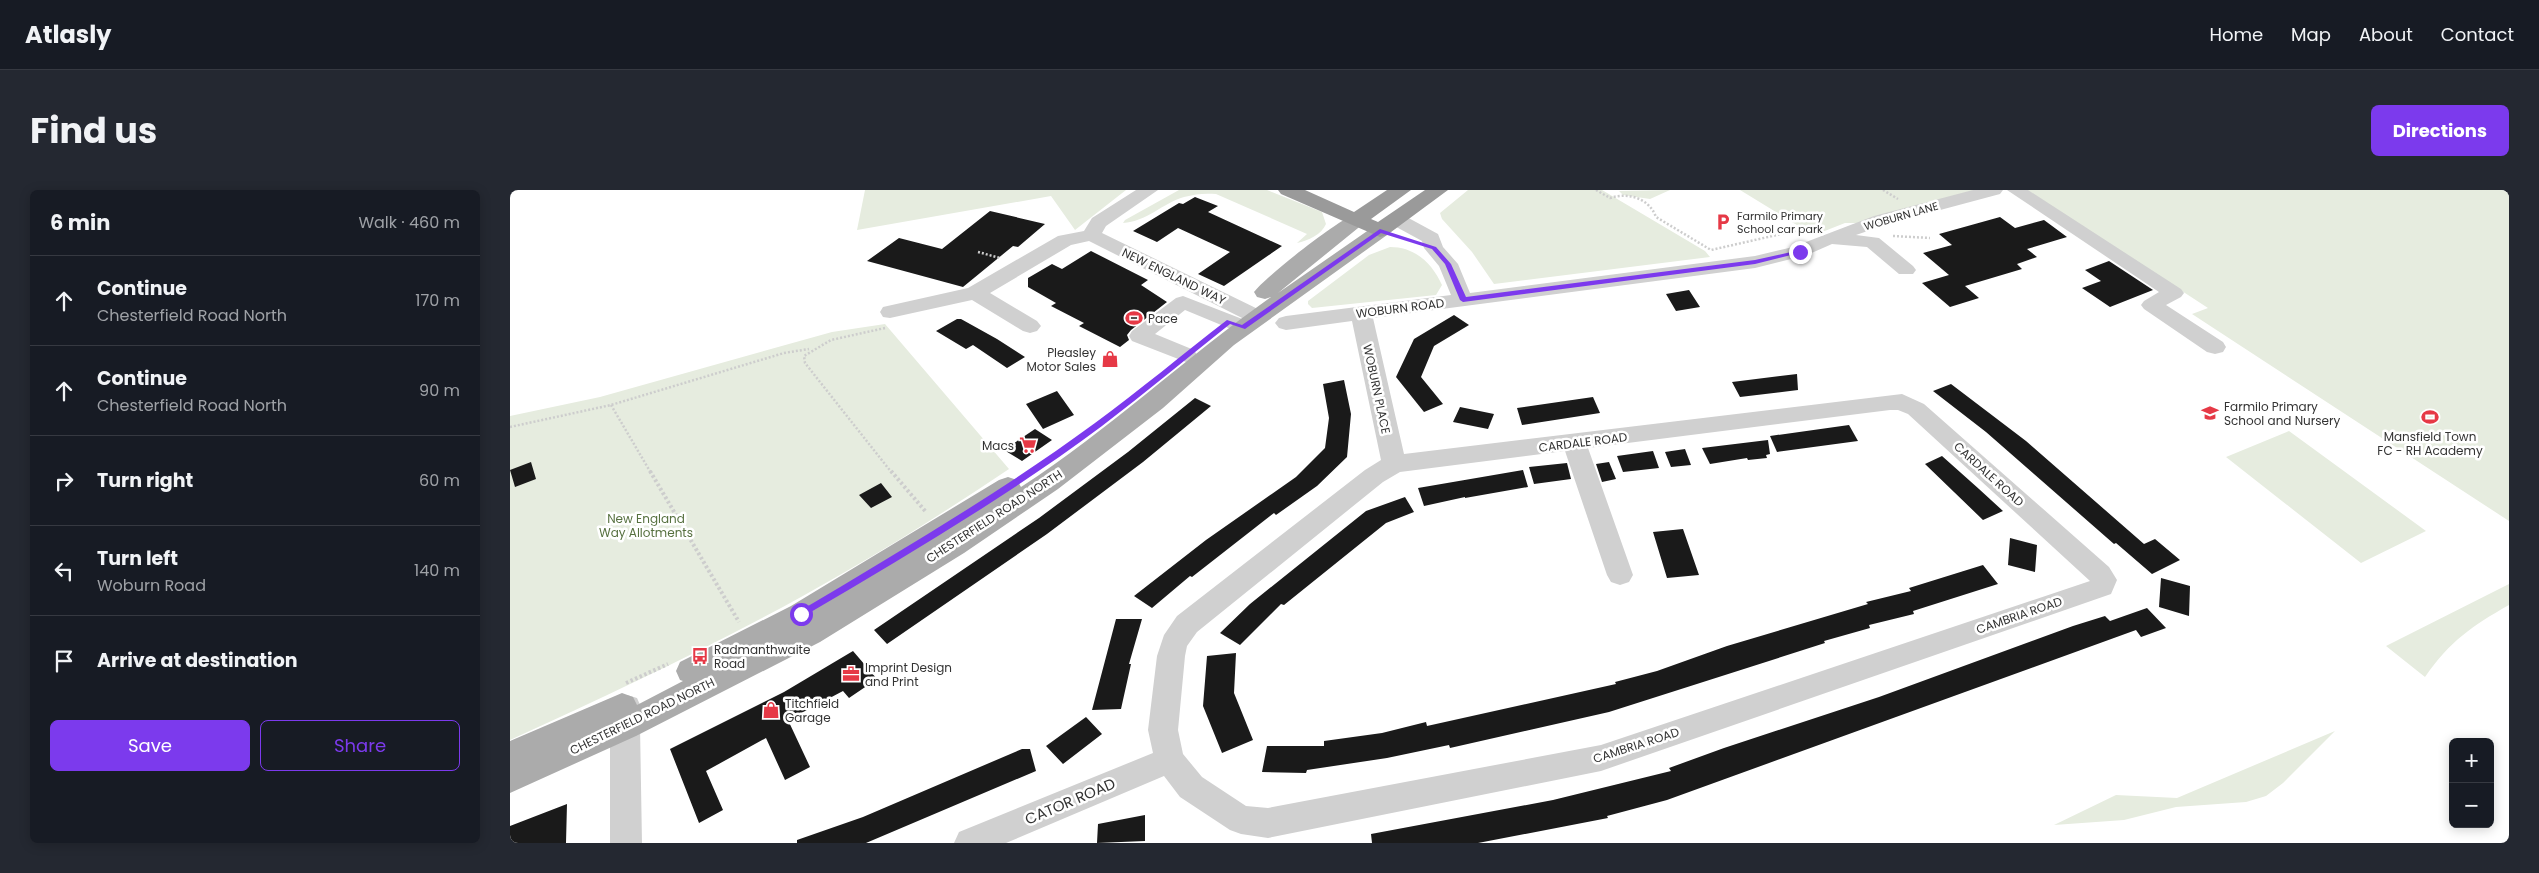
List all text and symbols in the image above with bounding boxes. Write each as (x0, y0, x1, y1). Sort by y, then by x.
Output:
text: Atlasly (25, 18, 111, 51)
text: Home (2209, 22, 2263, 47)
text: Map (2291, 22, 2331, 47)
text: About (2359, 22, 2413, 47)
text: Contact (2441, 22, 2514, 47)
button: Directions (2371, 105, 2509, 156)
text: Find us (30, 106, 157, 155)
street label: WOBURN LANE (1862, 198, 1940, 234)
text: 6 min (50, 208, 110, 237)
place label: Farmilo Primary School car park (1737, 208, 1824, 237)
text: Walk · 460 m (358, 211, 460, 234)
parking icon: Farmilo Primary School car park (1713, 212, 1733, 232)
route end (1789, 241, 1812, 264)
street label: NEW ENGLAND WAY (1119, 243, 1229, 309)
text: Continue (97, 275, 187, 302)
icon: ahead (50, 287, 78, 315)
text: 170 m (415, 289, 460, 312)
street label: WOBURN ROAD (1355, 294, 1445, 322)
text: Chesterfield Road North (97, 304, 287, 327)
sports icon: Pace (1124, 308, 1144, 328)
place label: Pace (1148, 310, 1178, 327)
street label: WOBURN PLACE (1359, 343, 1395, 435)
place label: Pleasley Motor Sales (1026, 344, 1096, 375)
shop icon: Pleasley Motor Sales (1100, 349, 1120, 369)
text: Continue (97, 365, 187, 392)
icon: ahead (50, 377, 78, 405)
text: 90 m (419, 379, 460, 402)
text: Chesterfield Road North (97, 394, 287, 417)
place label: Farmilo Primary School and Nursery (2224, 398, 2340, 429)
school or university icon: Farmilo Primary School and Nursery (2200, 403, 2220, 423)
sports icon: Mansfield Town FC - RH Academy (2420, 407, 2440, 427)
street label: CARDALE ROAD (1538, 428, 1628, 456)
place label: Mansfield Town FC - RH Academy (2377, 428, 2483, 459)
supermarket icon: Macs (1018, 435, 1038, 455)
place label: Macs (982, 437, 1014, 454)
street label: CARDALE ROAD (1950, 438, 2028, 510)
street label: CHESTERFIELD ROAD NORTH (923, 466, 1065, 566)
icon: right (50, 467, 78, 495)
text: Turn right (97, 467, 193, 494)
text: 60 m (419, 469, 460, 492)
park label: New England Way Allotments (599, 510, 693, 541)
text: Turn left (97, 545, 178, 572)
icon: left (50, 557, 78, 585)
text: 140 m (414, 559, 460, 582)
text: Woburn Road (97, 574, 206, 597)
street label: CAMBRIA ROAD (1974, 592, 2064, 638)
route start (790, 603, 813, 626)
place label: Radmanthwaite Road (714, 641, 810, 672)
bus stop icon: Radmanthwaite Road (690, 646, 710, 666)
icon: arrive (50, 647, 78, 675)
text: Arrive at destination (97, 647, 298, 674)
place label: Imprint Design and Print (865, 659, 952, 690)
office icon: Imprint Design and Print (841, 664, 861, 684)
street label: CHESTERFIELD ROAD NORTH (567, 673, 717, 759)
place label: Titchfield Garage (785, 695, 839, 726)
shop icon: Titchfield Garage (761, 700, 781, 720)
button: Save (50, 720, 250, 771)
button: Share (260, 720, 460, 771)
street label: CAMBRIA ROAD (1591, 723, 1681, 767)
map controls (2449, 738, 2494, 828)
button: + (2449, 738, 2494, 783)
street label: CATOR ROAD (1022, 773, 1118, 829)
button: − (2449, 783, 2494, 828)

